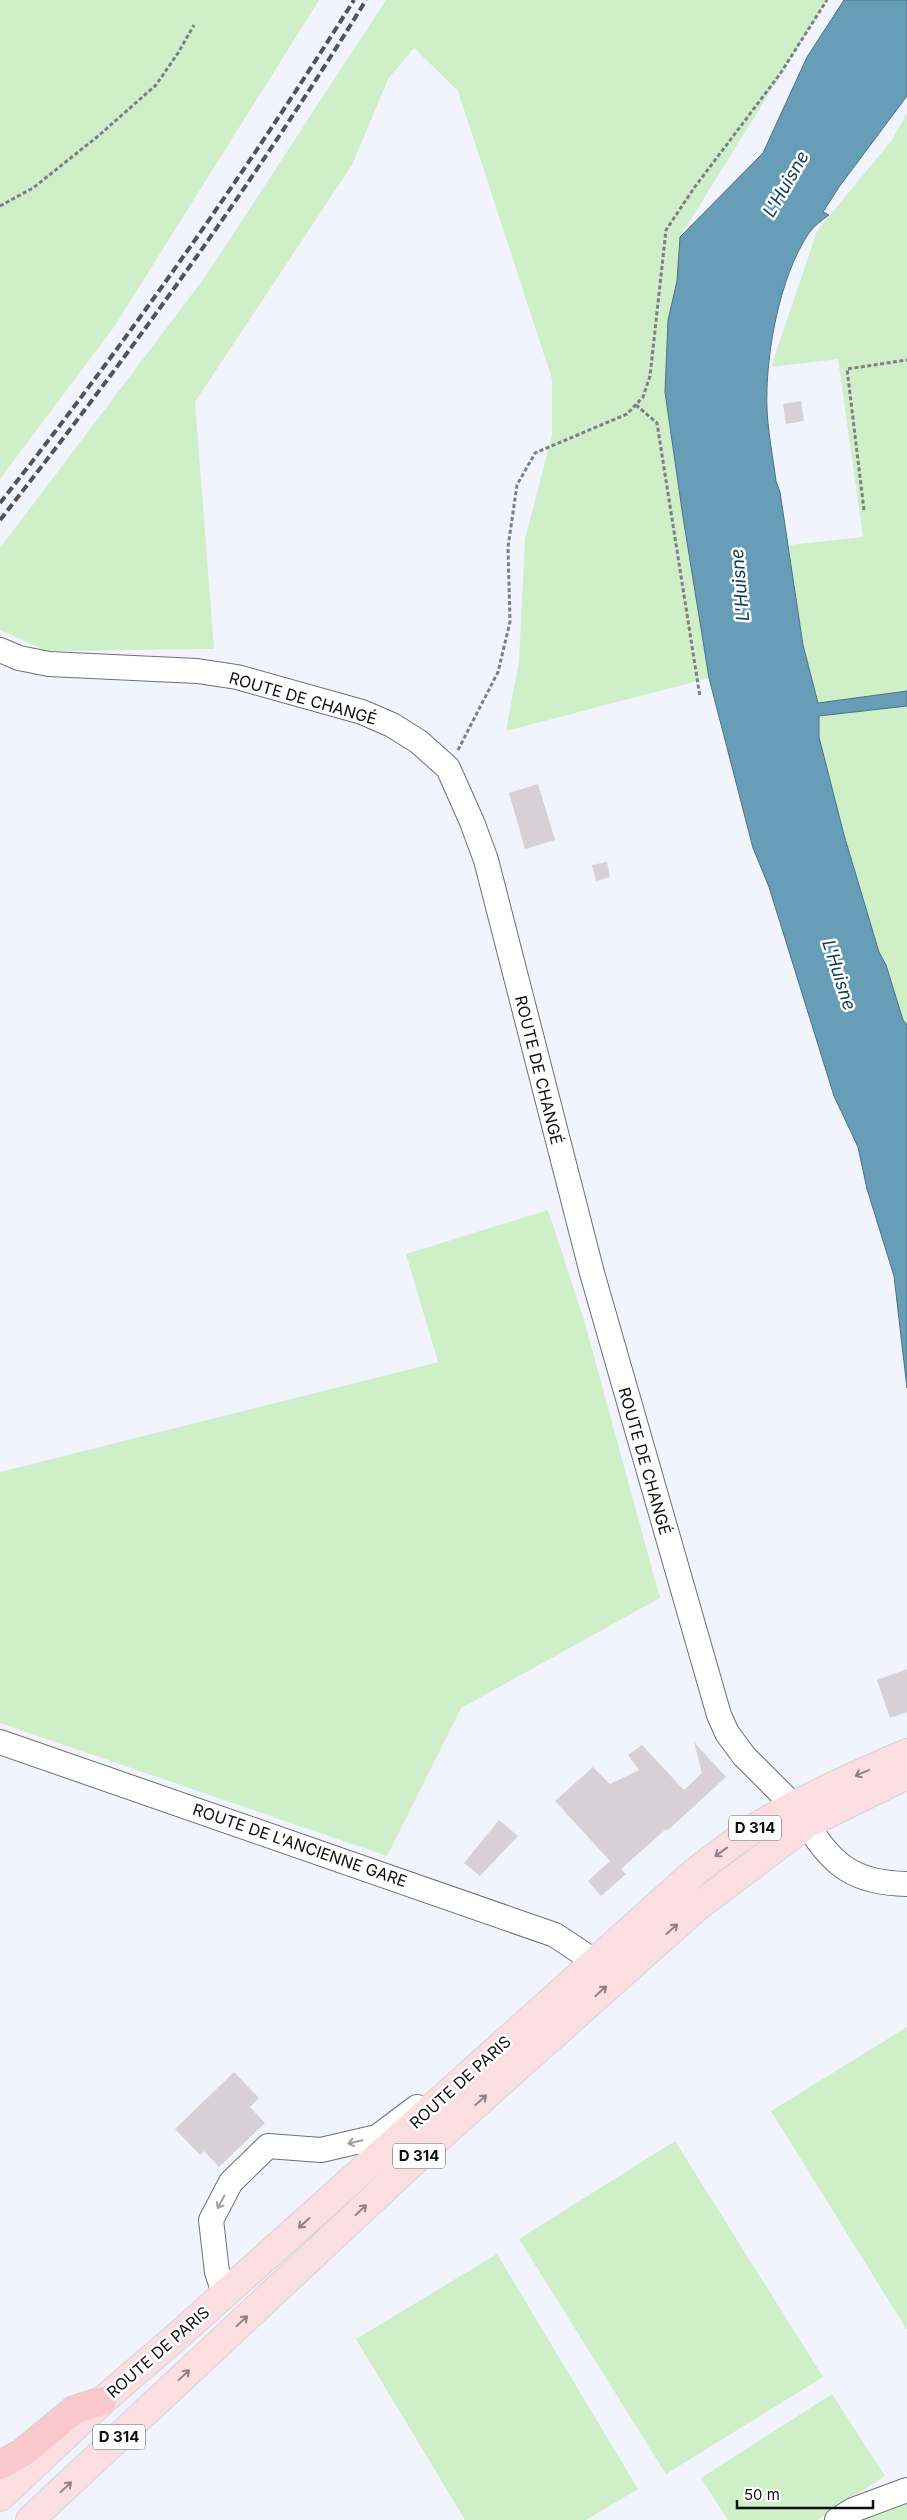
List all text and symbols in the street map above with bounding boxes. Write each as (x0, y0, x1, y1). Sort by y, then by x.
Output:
water label: L'Huisne (758, 147, 813, 221)
water label: L'Huisne (726, 548, 753, 622)
street label: ROUTE DE CHANGÉ (227, 667, 379, 729)
water label: L'Huisne (818, 937, 861, 1013)
street label: ROUTE DE CHANGÉ (511, 993, 567, 1147)
street label: ROUTE DE CHANGÉ (614, 1385, 676, 1537)
one-way arrow (855, 1768, 870, 1778)
street label: ROUTE DE L'ANCIENNE GARE (190, 1799, 410, 1891)
road number: D 314 (729, 1816, 781, 1840)
one-way arrow (714, 1847, 728, 1857)
one-way arrow (665, 1924, 678, 1935)
one-way arrow (595, 1986, 608, 1997)
street label: ROUTE DE PARIS (405, 2031, 515, 2133)
one-way arrow (474, 2094, 487, 2106)
one-way arrow (348, 2138, 364, 2147)
road number: D 314 (393, 2144, 445, 2168)
one-way arrow (215, 2194, 225, 2209)
one-way arrow (355, 2204, 368, 2216)
one-way arrow (297, 2217, 310, 2228)
street label: ROUTE DE PARIS (103, 2302, 213, 2402)
one-way arrow (236, 2315, 249, 2327)
one-way arrow (178, 2369, 191, 2381)
road number: D 314 (93, 2424, 145, 2450)
scale bar (737, 2478, 873, 2510)
one-way arrow (60, 2481, 72, 2493)
text: 50 m (744, 2485, 780, 2504)

